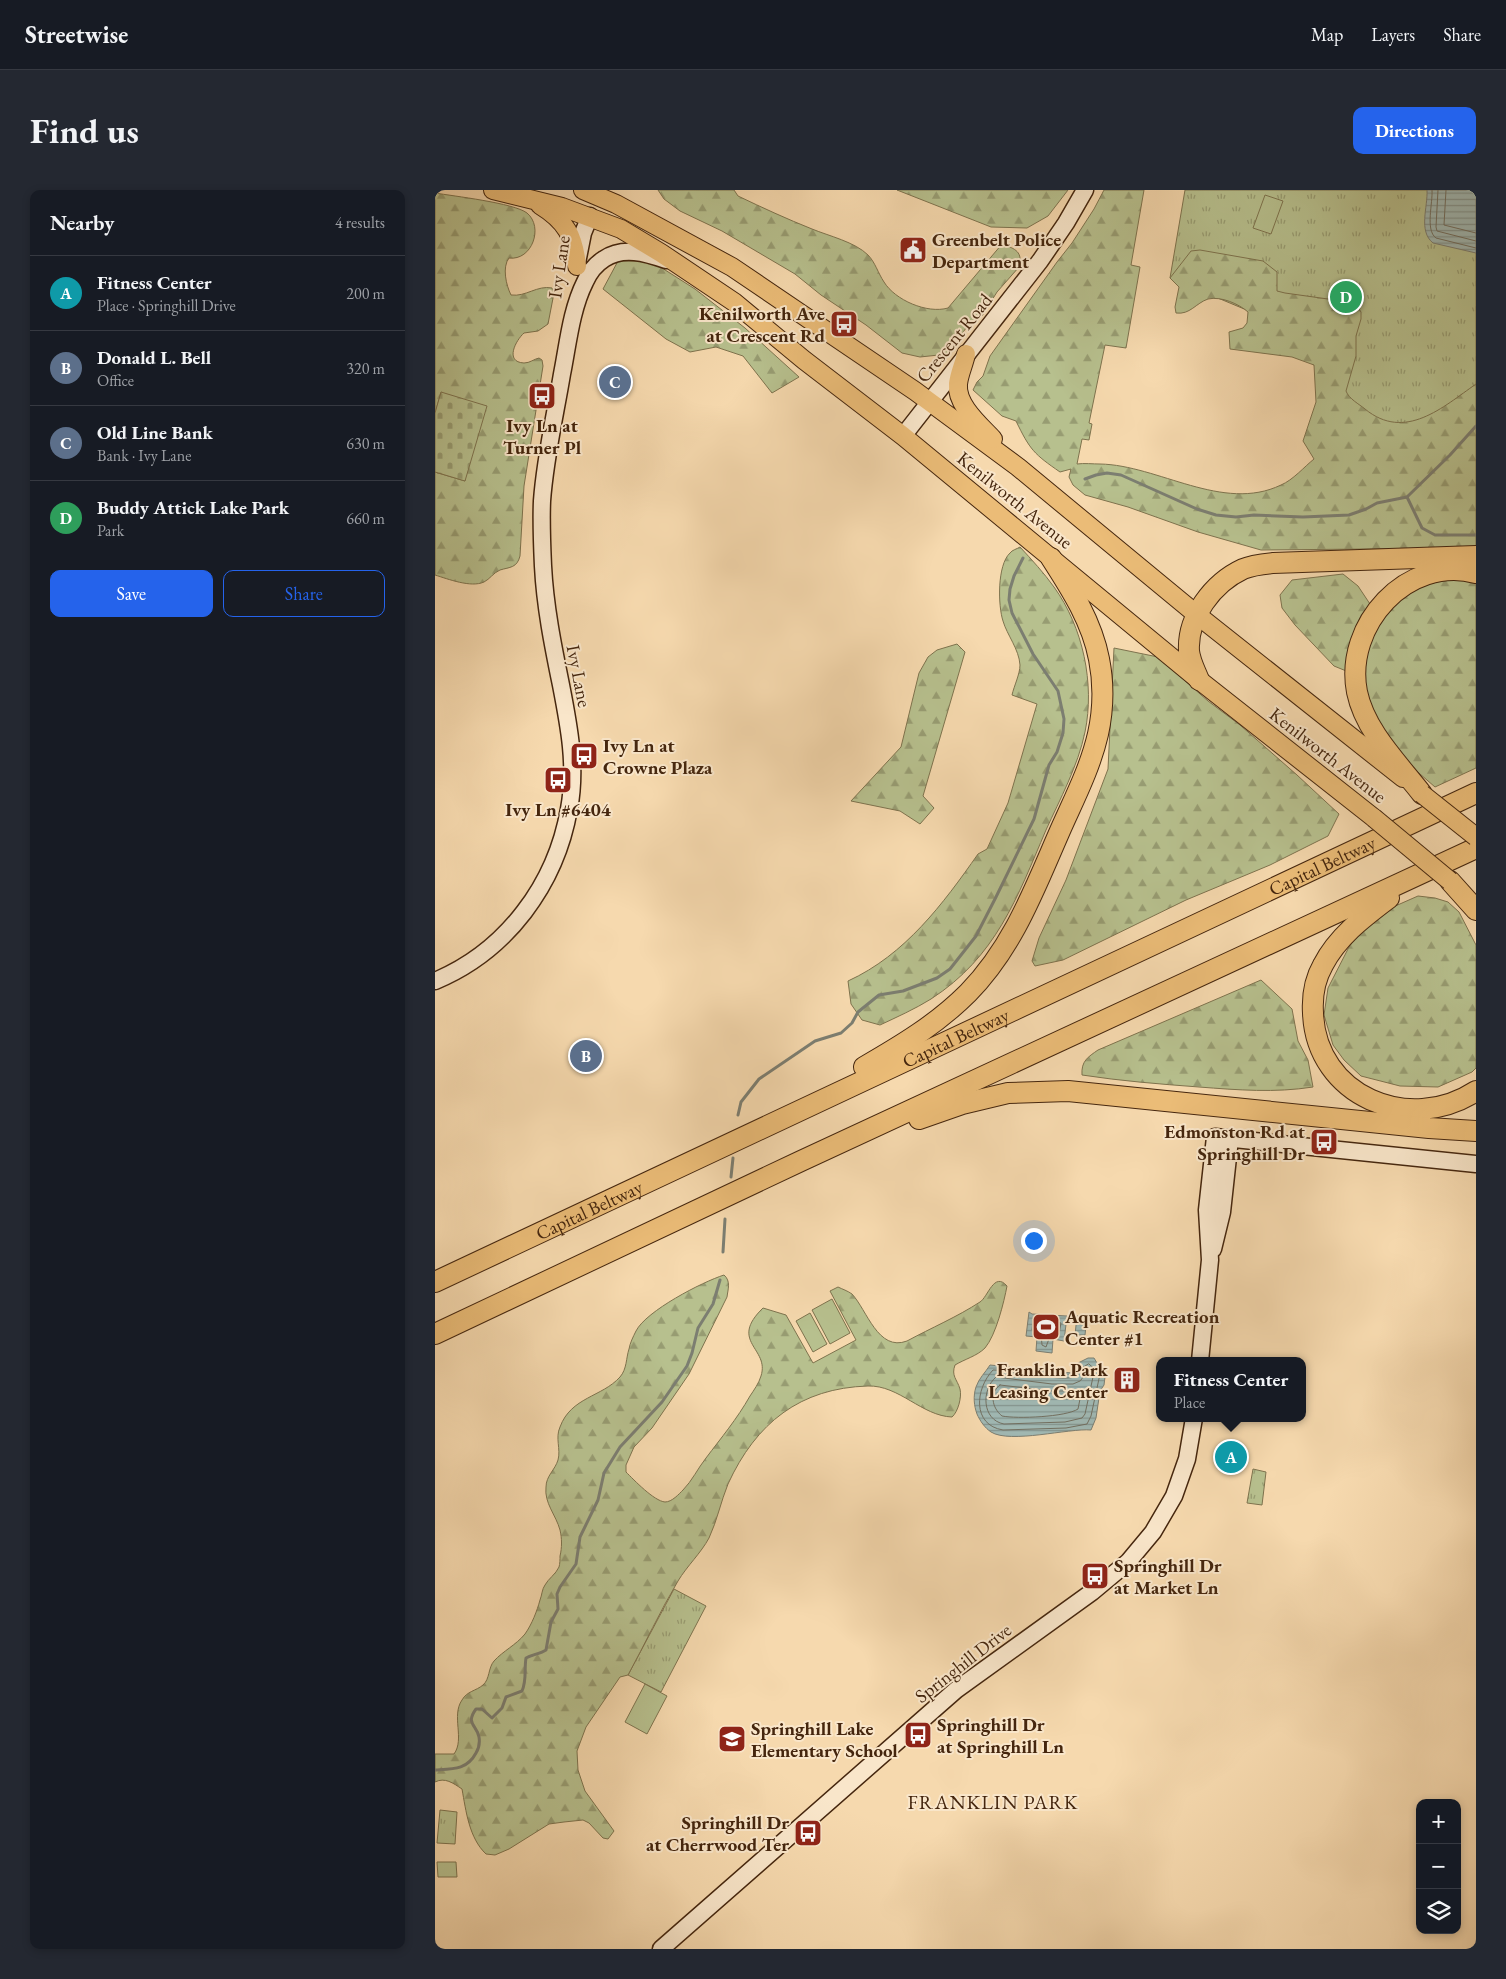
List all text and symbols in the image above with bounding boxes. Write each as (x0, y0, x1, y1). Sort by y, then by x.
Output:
text: Streetwise (25, 19, 128, 50)
text: Map (1311, 23, 1343, 46)
text: Layers (1371, 23, 1415, 46)
text: Share (1443, 23, 1481, 46)
button: Directions (1353, 107, 1476, 154)
text: Find us (30, 108, 139, 153)
text: Nearby (50, 209, 114, 236)
text: 4 results (335, 212, 385, 233)
place label: Greenbelt Police Department (932, 227, 1061, 274)
street label: Ivy Lane (542, 234, 576, 300)
public building icon: Greenbelt Police Department (898, 235, 928, 265)
text: Fitness Center (97, 270, 212, 295)
pin: D (1330, 278, 1362, 316)
text: A (60, 283, 72, 304)
text: 200 m (346, 283, 385, 304)
street label: Crescent Road (910, 288, 998, 388)
text: Place · Springhill Drive (97, 295, 236, 316)
place label: Kenilworth Ave at Crescent Rd (699, 301, 825, 348)
bus stop icon: Kenilworth Ave at Crescent Rd (829, 309, 859, 339)
text: Donald L. Bell (97, 345, 211, 370)
text: B (61, 358, 71, 379)
text: 320 m (346, 358, 385, 379)
pin: C (599, 363, 631, 401)
text: Office (97, 370, 134, 391)
bus stop icon: Ivy Ln at Turner Pl (527, 381, 557, 411)
place label: Ivy Ln at Turner Pl (503, 413, 582, 460)
text: Old Line Bank (97, 420, 213, 445)
text: C (60, 433, 72, 454)
text: 630 m (346, 433, 385, 454)
text: Bank · Ivy Lane (97, 445, 191, 466)
street label: Kenilworth Avenue (952, 446, 1078, 554)
text: Buddy Attick Lake Park (97, 495, 289, 520)
text: D (60, 508, 72, 529)
text: 660 m (346, 508, 385, 529)
text: Park (97, 520, 124, 541)
button: Save (50, 570, 213, 617)
button: Share (223, 570, 385, 617)
street label: Ivy Lane (561, 643, 597, 709)
street label: Kenilworth Avenue (1264, 701, 1392, 809)
place label: Ivy Ln at Crowne Plaza (603, 733, 713, 780)
bus stop icon: Ivy Ln at Crowne Plaza (569, 741, 599, 771)
bus stop icon: Ivy Ln #6404 (543, 765, 573, 795)
place label: Ivy Ln #6404 (505, 797, 612, 822)
street label: Capital Beltway (1265, 829, 1380, 901)
street label: Capital Beltway (898, 1001, 1013, 1073)
pin: B (570, 1037, 602, 1075)
place label: Edmonston Rd at Springhill Dr (1164, 1119, 1305, 1166)
bus stop icon: Edmonston Rd at Springhill Dr (1309, 1127, 1339, 1157)
street label: Capital Beltway (531, 1174, 647, 1246)
your location (1021, 1228, 1047, 1254)
place label: Aquatic Recreation Center #1 (1064, 1304, 1220, 1351)
sports icon: Aquatic Recreation Center #1 (1031, 1312, 1061, 1342)
place label: Franklin Park Leasing Center (988, 1357, 1109, 1404)
popup (1156, 1357, 1306, 1422)
building icon: Franklin Park Leasing Center (1112, 1365, 1142, 1395)
text: Fitness Center (1174, 1367, 1288, 1392)
text: Place (1174, 1392, 1205, 1413)
pin: A (1215, 1438, 1247, 1476)
place label: Springhill Dr at Market Ln (1114, 1553, 1222, 1600)
bus stop icon: Springhill Dr at Market Ln (1080, 1561, 1110, 1591)
street label: Springhill Drive (910, 1617, 1016, 1709)
place label: Springhill Dr at Springhill Ln (937, 1712, 1064, 1759)
place label: Springhill Lake Elementary School (751, 1716, 898, 1763)
bus stop icon: Springhill Dr at Springhill Ln (903, 1720, 933, 1750)
school or university icon: Springhill Lake Elementary School (717, 1724, 747, 1754)
district label: FRANKLIN PARK (908, 1789, 1078, 1815)
map controls (1416, 1799, 1461, 1934)
button: + (1416, 1799, 1461, 1844)
place label: Springhill Dr at Cherrwood Ter (646, 1810, 789, 1857)
bus stop icon: Springhill Dr at Cherrwood Ter (793, 1818, 823, 1848)
button: − (1416, 1844, 1461, 1889)
button: layers (1416, 1889, 1461, 1934)

